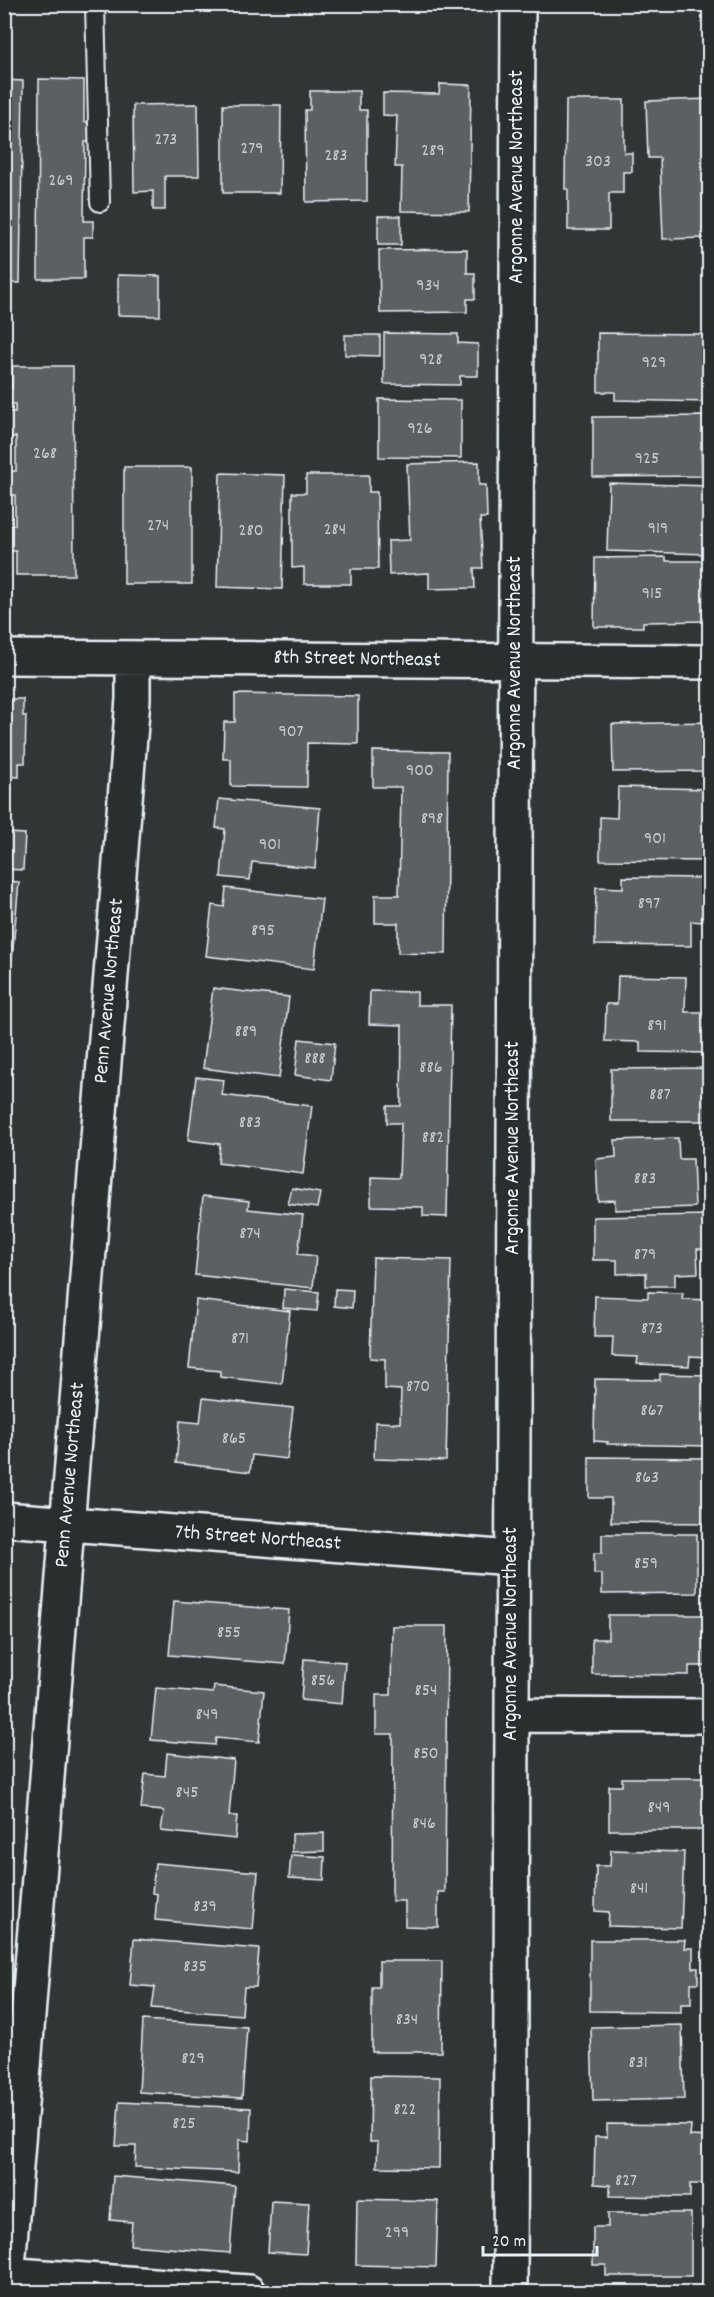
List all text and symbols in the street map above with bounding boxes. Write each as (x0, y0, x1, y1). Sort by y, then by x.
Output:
street label: Argonne Avenue Northeast (503, 70, 533, 284)
house number: 273 (155, 128, 177, 153)
house number: 279 (240, 137, 264, 162)
house number: 289 (421, 139, 445, 164)
house number: 283 (324, 144, 348, 169)
house number: 303 (585, 150, 611, 175)
house number: 269 (49, 169, 73, 194)
house number: 934 (416, 274, 440, 299)
house number: 928 (419, 348, 443, 373)
house number: 929 (642, 351, 666, 376)
house number: 926 (408, 417, 432, 442)
house number: 268 (33, 442, 57, 467)
house number: 925 (635, 447, 659, 472)
house number: 274 (147, 514, 169, 539)
house number: 919 (648, 517, 668, 542)
house number: 284 (324, 518, 346, 543)
house number: 280 (239, 519, 263, 544)
street label: Argonne Avenue Northeast (501, 556, 531, 770)
house number: 915 (642, 582, 662, 607)
street label: 8th Street Northeast (273, 644, 441, 676)
house number: 907 (279, 720, 304, 745)
house number: 900 (406, 759, 434, 784)
house number: 898 (421, 807, 443, 832)
house number: 901 (644, 827, 666, 852)
house number: 901 (259, 833, 281, 858)
house number: 897 (638, 892, 660, 917)
street label: Penn Avenue Northeast (87, 897, 133, 1085)
house number: 895 (251, 919, 275, 944)
house number: 891 (647, 1014, 667, 1039)
house number: 889 (235, 1020, 257, 1045)
street label: Argonne Avenue Northeast (499, 1041, 529, 1255)
house number: 888 (304, 1047, 326, 1072)
house number: 886 (419, 1056, 443, 1081)
house number: 887 (649, 1083, 671, 1108)
house number: 883 (239, 1111, 261, 1136)
house number: 882 (422, 1126, 444, 1151)
house number: 883 (634, 1167, 656, 1192)
house number: 874 (239, 1222, 261, 1247)
house number: 879 (634, 1243, 656, 1268)
house number: 873 (641, 1317, 663, 1342)
house number: 871 (231, 1327, 249, 1352)
house number: 870 (406, 1375, 430, 1400)
street label: Penn Avenue Northeast (48, 1381, 94, 1569)
house number: 867 (641, 1399, 664, 1424)
house number: 865 (222, 1427, 246, 1452)
house number: 863 (635, 1466, 659, 1491)
street label: 7th Street Northeast (174, 1518, 342, 1560)
street label: Argonne Avenue Northeast (497, 1527, 527, 1741)
house number: 859 (634, 1552, 658, 1577)
house number: 855 (217, 1621, 241, 1646)
house number: 856 (311, 1669, 335, 1694)
house number: 854 (414, 1679, 438, 1704)
house number: 849 (196, 1703, 218, 1728)
house number: 850 (413, 1742, 439, 1767)
house number: 845 (175, 1781, 199, 1806)
house number: 849 (648, 1796, 670, 1821)
house number: 846 (412, 1812, 436, 1837)
house number: 841 (630, 1877, 648, 1902)
house number: 839 (193, 1895, 217, 1920)
house number: 835 (183, 1955, 207, 1980)
house number: 834 (396, 2008, 418, 2033)
house number: 829 (181, 2047, 205, 2072)
house number: 831 (628, 2051, 648, 2076)
house number: 822 (394, 2098, 416, 2123)
house number: 825 (172, 2112, 196, 2137)
house number: 827 (615, 2169, 637, 2194)
scale bar (483, 2219, 597, 2257)
house number: 299 (385, 2221, 409, 2246)
text: 20 m (492, 2230, 526, 2255)

